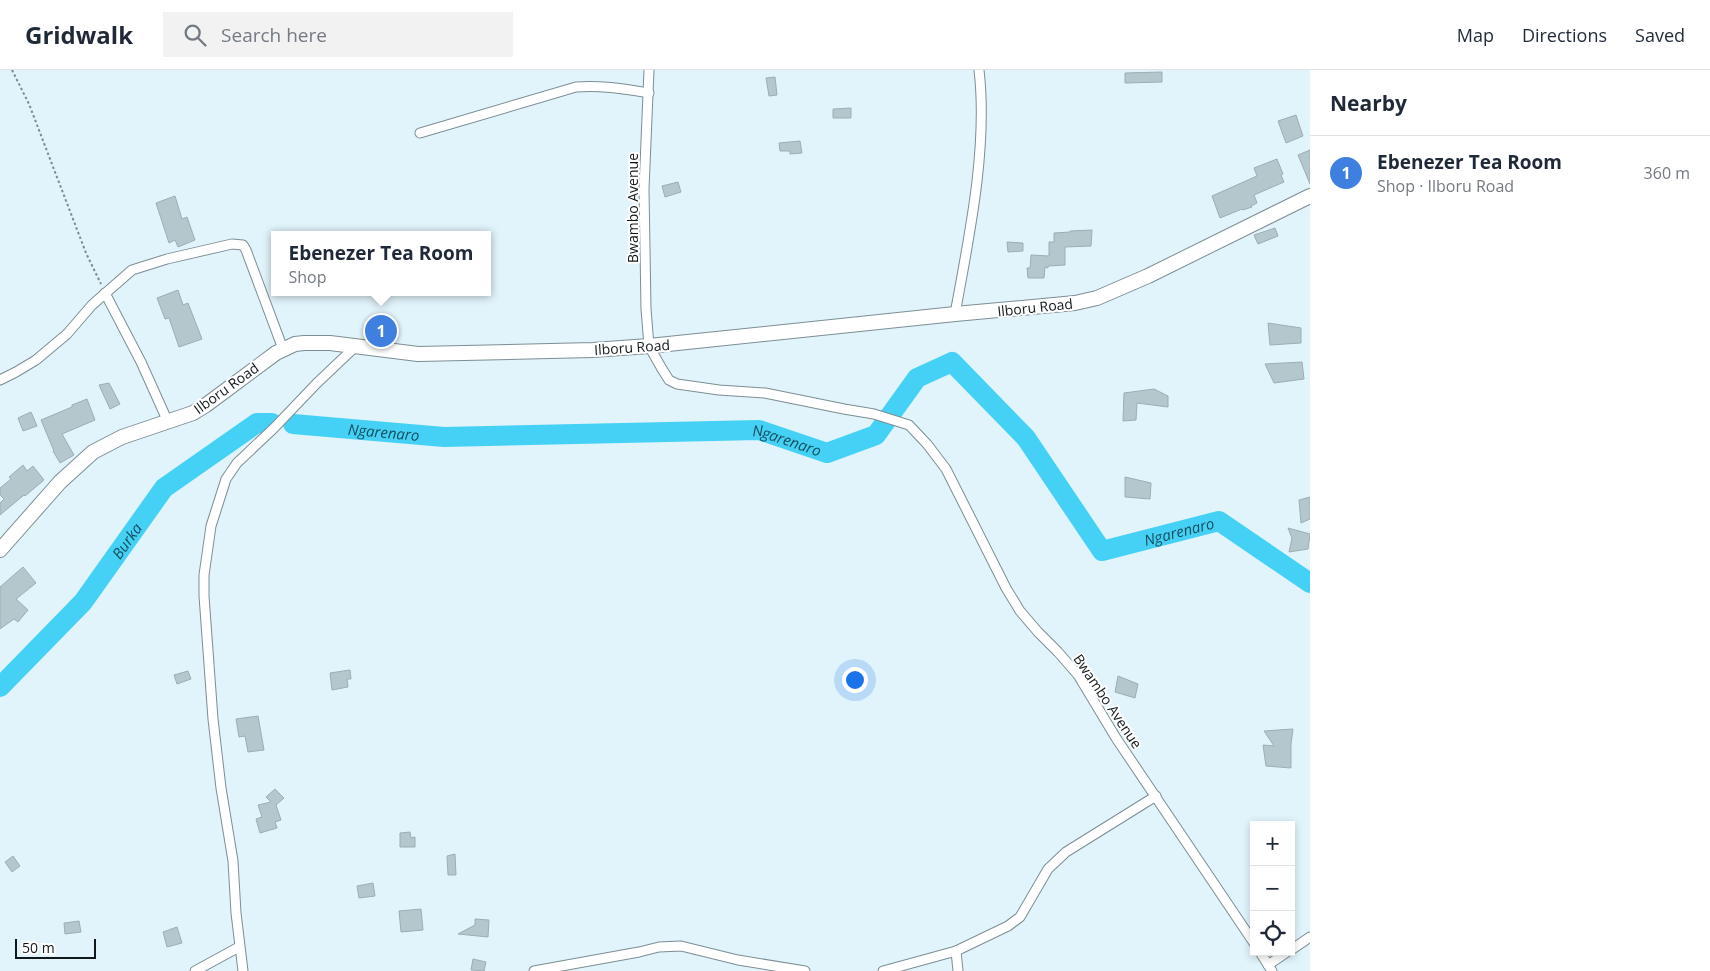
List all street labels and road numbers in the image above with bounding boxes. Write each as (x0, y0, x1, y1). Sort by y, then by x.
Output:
street label: Bwambo Avenue (623, 153, 642, 263)
street label: Ilboru Road (996, 294, 1074, 320)
street label: Ilboru Road (594, 335, 670, 359)
street label: Ilboru Road (190, 358, 262, 418)
street label: Bwambo Avenue (1069, 650, 1147, 752)

